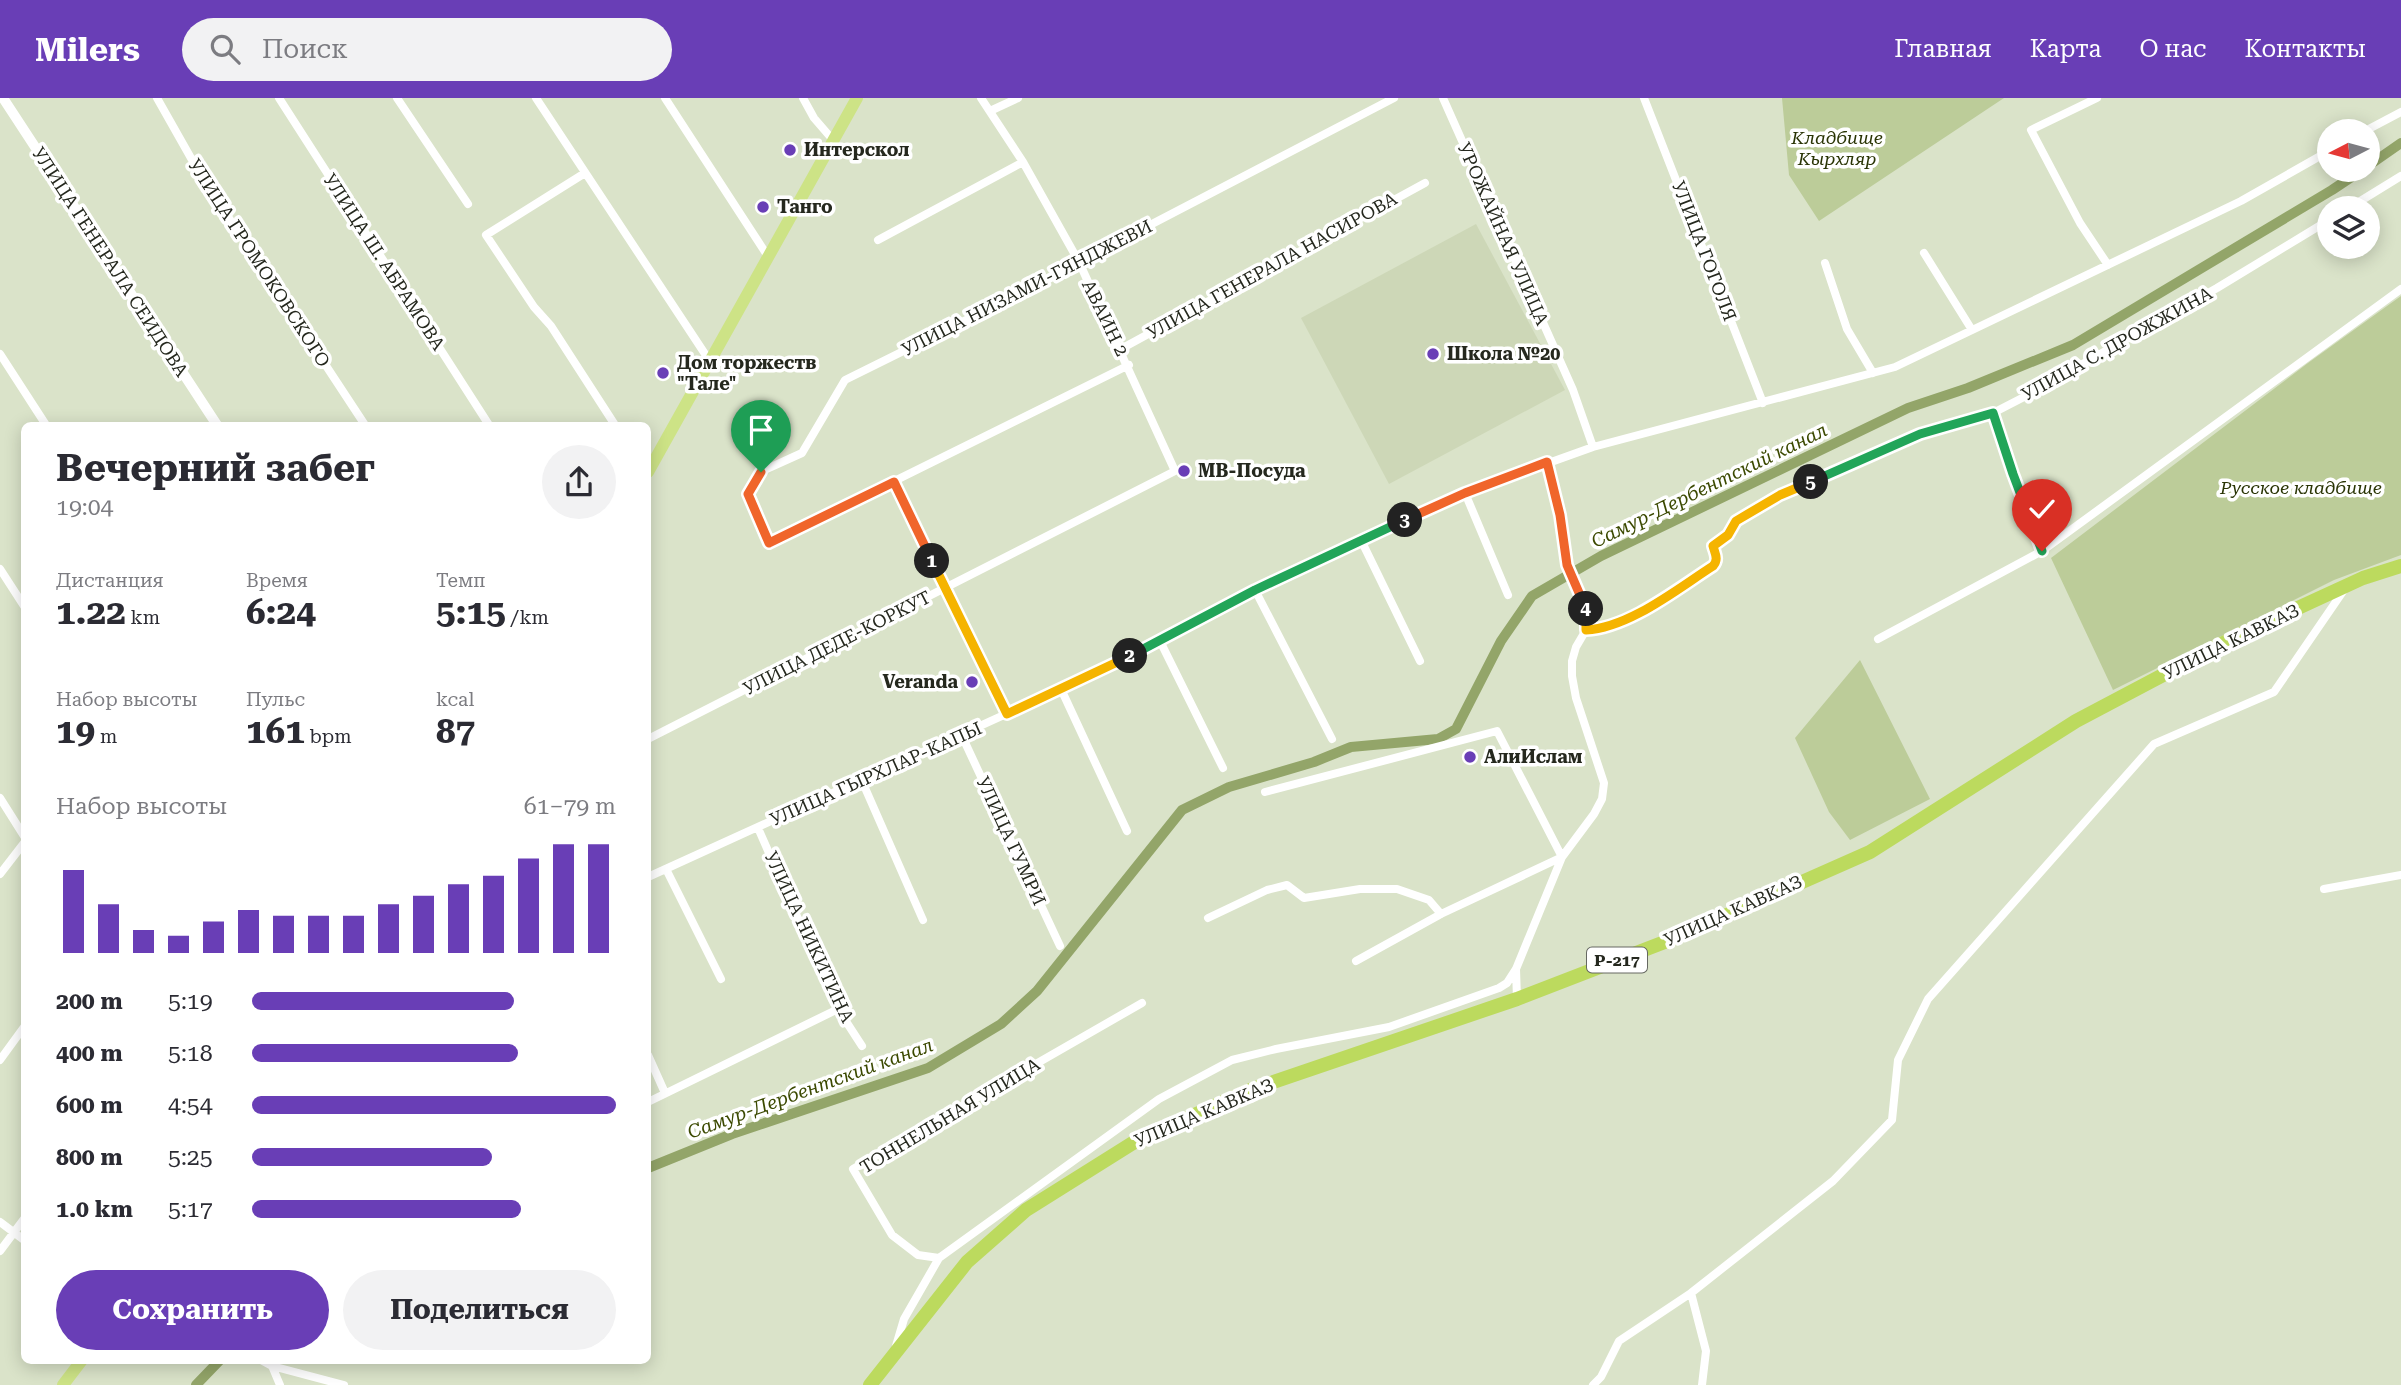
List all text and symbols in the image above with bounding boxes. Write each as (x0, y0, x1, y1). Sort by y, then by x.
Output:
search box (182, 18, 672, 81)
text: Milers (35, 30, 140, 69)
icon: search (206, 30, 244, 68)
text: Поиск (262, 34, 348, 64)
text: Главная (1894, 35, 1992, 63)
text: Карта (2030, 35, 2101, 63)
text: О нас (2139, 35, 2206, 63)
text: Контакты (2244, 35, 2366, 63)
north arrow (2317, 119, 2380, 182)
map controls (2317, 119, 2380, 259)
park label: Кладбище Кырхляр (1790, 127, 1883, 169)
place label: Интерскол (804, 139, 909, 160)
street label: УРОЖАЙНАЯ УЛИЦА (1454, 139, 1553, 329)
marker: Интерскол (782, 142, 798, 158)
street label: УЛИЦА ГЕНЕРАЛА СЕИДОВА (28, 143, 193, 381)
street label: УЛИЦА ГРОМОКОВСКОГО (184, 155, 335, 371)
street label: УЛИЦА Ш. АБРАМОВА (319, 170, 450, 354)
street label: УЛИЦА ГОГОЛЯ (1668, 178, 1741, 324)
street label: УЛИЦА ГЕНЕРАЛА НАСИРОВА (1143, 188, 1401, 343)
place label: Танго (777, 196, 833, 217)
button: layers (2317, 196, 2380, 259)
marker: Танго (755, 199, 771, 215)
street label: УЛИЦА НИЗАМИ-ГЯНДЖЕВИ (898, 215, 1155, 360)
street label: АВАИН 2 (1078, 276, 1133, 359)
street label: УЛИЦА С. ДРОЖЖИНА (2018, 282, 2216, 405)
place label: Школа №20 (1447, 343, 1560, 364)
marker: Школа №20 (1425, 346, 1441, 362)
place label: Дом торжеств "Тале" (677, 352, 816, 394)
marker: Дом торжеств "Тале" (655, 365, 671, 381)
pin (731, 400, 791, 472)
icon: arrive (742, 411, 780, 449)
water label: Самур-Дербентский канал (1587, 418, 1831, 553)
button: share (542, 445, 616, 519)
text: Вечерний забег (56, 446, 375, 490)
place label: МВ-Посуда (1198, 460, 1306, 481)
marker: МВ-Посуда (1176, 463, 1192, 479)
pin: 5 (1794, 464, 1828, 500)
text: 5 (1805, 470, 1816, 493)
park label: Русское кладбище (2219, 477, 2382, 498)
pin (2012, 479, 2072, 551)
icon: check (2023, 490, 2061, 528)
text: 19:04 (56, 494, 113, 521)
pin: 3 (1388, 502, 1422, 538)
text: 3 (1399, 508, 1410, 531)
pin: 1 (914, 544, 950, 578)
text: 1 (926, 549, 937, 572)
text: Дистанция (56, 569, 163, 592)
text: Время (246, 569, 308, 592)
text: Темп (436, 569, 486, 592)
street label: УЛИЦА ДЕДЕ-КОРКУТ (739, 586, 934, 699)
text: 1.22 (56, 592, 126, 633)
text: 6:24 (246, 592, 316, 633)
text: 5:15 (436, 592, 506, 633)
pin: 4 (1568, 592, 1604, 626)
text: 4 (1580, 597, 1591, 620)
street label: УЛИЦА КАВКАЗ (2159, 599, 2302, 684)
text: km (126, 606, 160, 629)
text: /km (506, 606, 549, 629)
pin: 2 (1112, 638, 1148, 674)
text: 2 (1124, 644, 1135, 667)
place label: Veranda (882, 671, 958, 692)
marker: Veranda (964, 674, 980, 690)
text: Набор высоты (56, 688, 197, 711)
text: Пульс (246, 688, 305, 711)
text: kcal (436, 688, 474, 711)
text: 19 (56, 711, 95, 752)
text: 161 (246, 711, 305, 752)
text: 87 (436, 711, 475, 752)
street label: УЛИЦА ГЫРХЛАР-КАПЫ (767, 717, 985, 830)
text: m (95, 725, 117, 748)
text: bpm (305, 725, 352, 748)
place label: АлиИслам (1484, 746, 1583, 767)
marker: АлиИслам (1462, 749, 1478, 765)
street label: УЛИЦА ГУМРИ (972, 773, 1050, 909)
text: Набор высоты (56, 793, 227, 820)
text: 61–79 m (524, 793, 616, 820)
street label: УЛИЦА НИКИТИНА (761, 848, 859, 1026)
street label: УЛИЦА КАВКАЗ (1661, 871, 1805, 950)
road number: Р-217 (1587, 947, 1647, 972)
text: 200 m (56, 988, 123, 1015)
text: 5:19 (168, 988, 213, 1015)
water label: Самур-Дербентский канал (684, 1033, 936, 1144)
text: 400 m (56, 1040, 123, 1067)
text: 5:18 (168, 1040, 213, 1067)
street label: ТОННЕЛЬНАЯ УЛИЦА (856, 1053, 1044, 1178)
street label: УЛИЦА КАВКАЗ (1131, 1074, 1276, 1151)
text: 600 m (56, 1092, 123, 1119)
text: 4:54 (168, 1092, 213, 1119)
text: 800 m (56, 1144, 123, 1171)
text: 5:25 (168, 1144, 213, 1171)
text: 1.0 km (56, 1196, 133, 1223)
text: 5:17 (168, 1196, 213, 1223)
button: Сохранить (56, 1270, 329, 1350)
button: Поделиться (343, 1270, 616, 1350)

